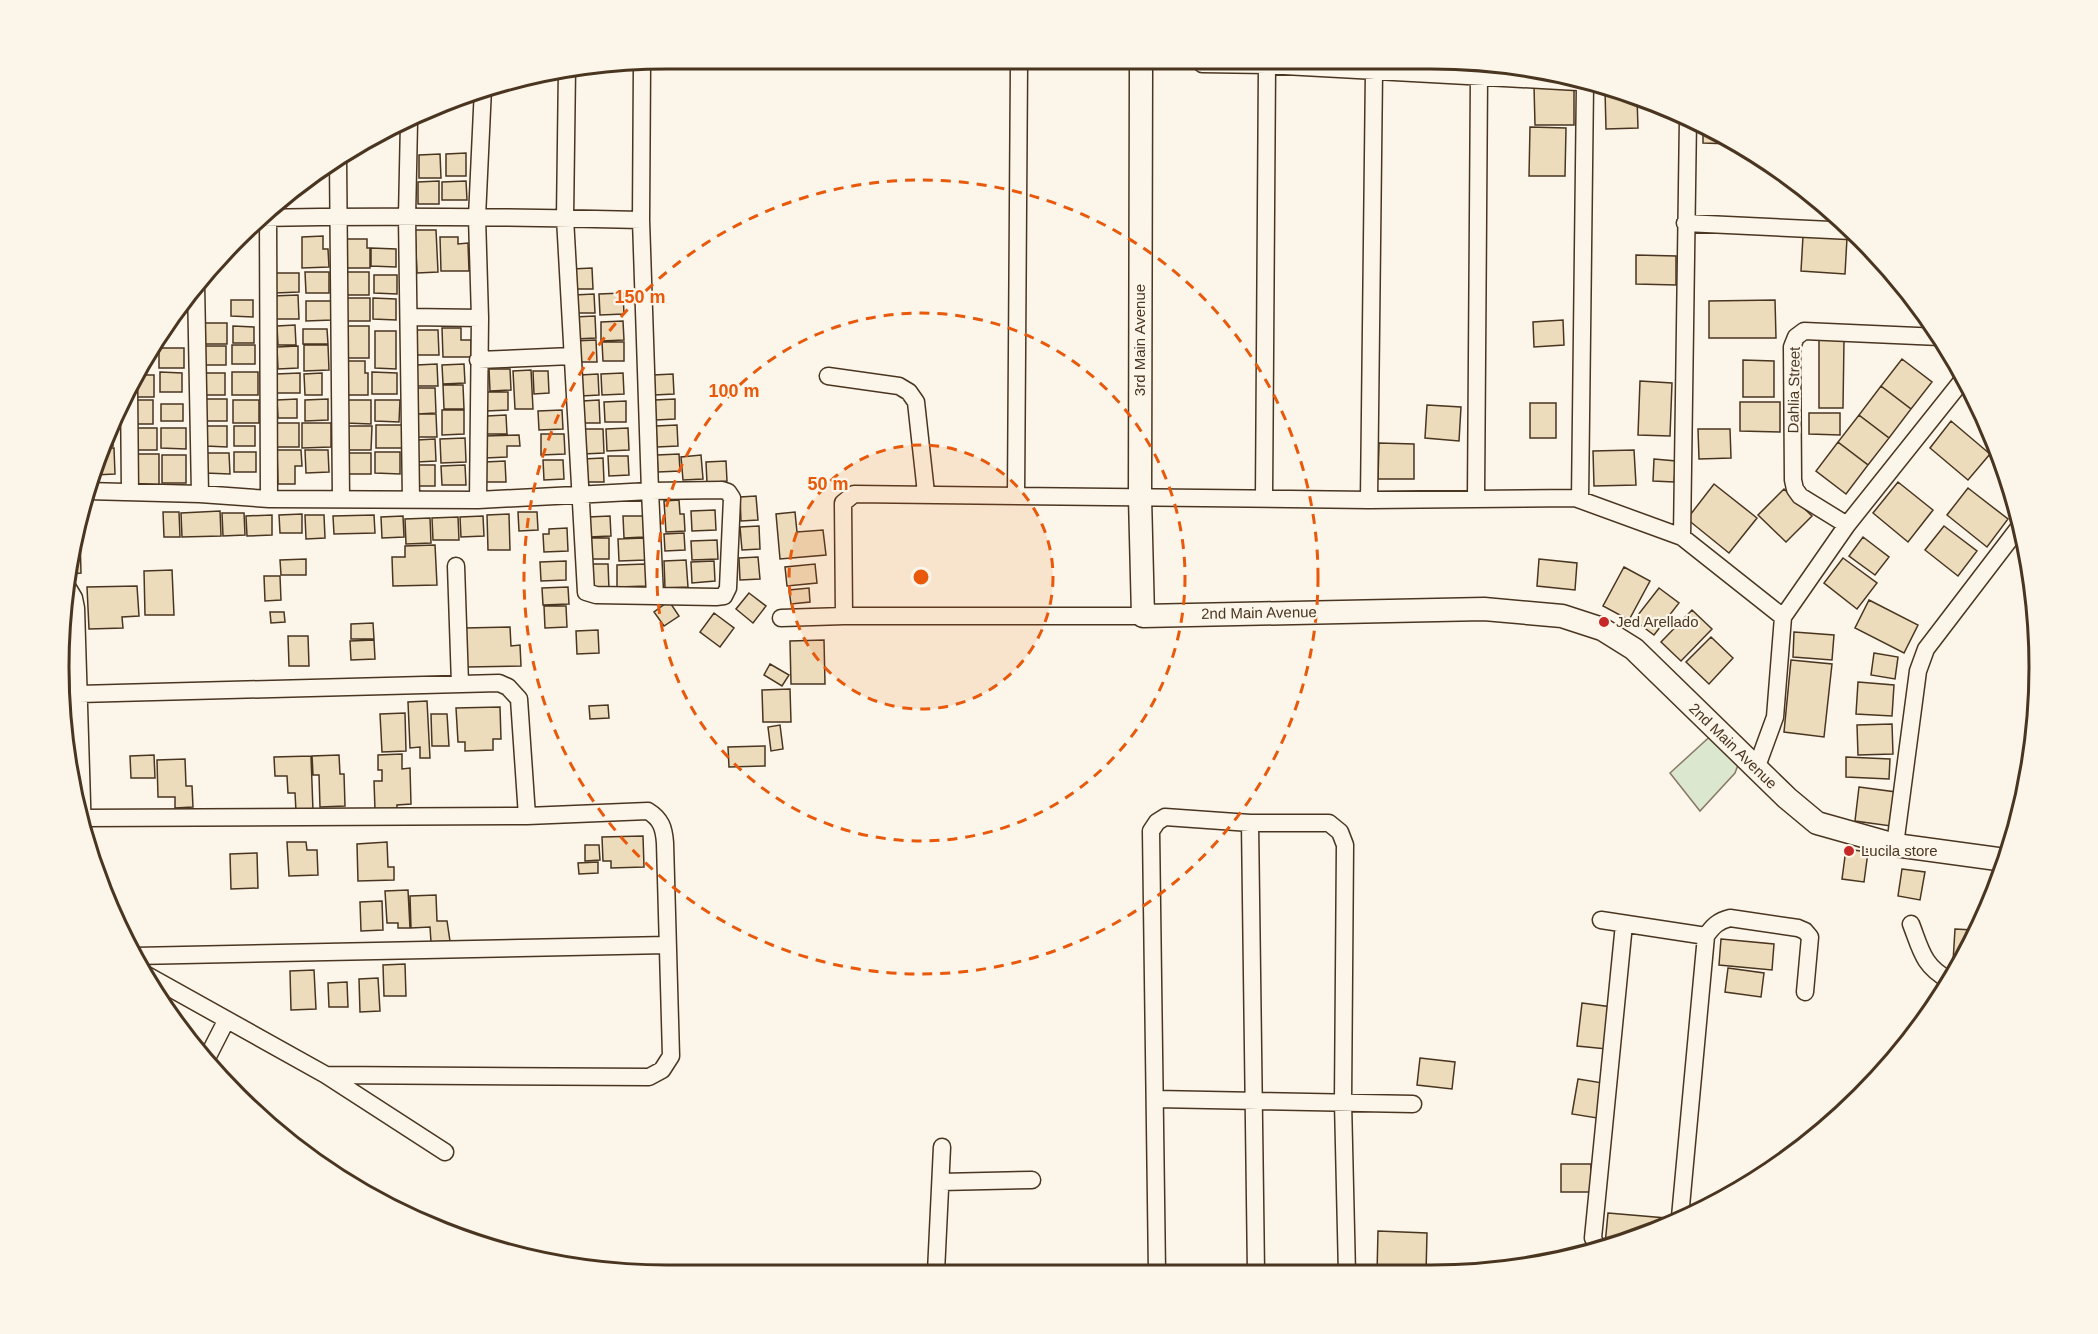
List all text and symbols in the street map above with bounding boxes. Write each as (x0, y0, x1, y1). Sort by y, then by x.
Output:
street label: 3rd Main Avenue (1131, 284, 1148, 396)
text: 150 m (614, 287, 666, 307)
street label: Dahlia Street (1784, 346, 1803, 433)
text: 100 m (708, 381, 760, 401)
text: 50 m (807, 474, 849, 494)
centre of rings (911, 567, 931, 587)
street label: 2nd Main Avenue (1201, 603, 1317, 622)
place label: Jed Arellado (1616, 613, 1699, 630)
marker: Jed Arellado (1597, 615, 1611, 629)
street label: 2nd Main Avenue (1686, 699, 1781, 792)
place label: Lucila store (1861, 842, 1938, 859)
marker: Lucila store (1842, 844, 1856, 858)

